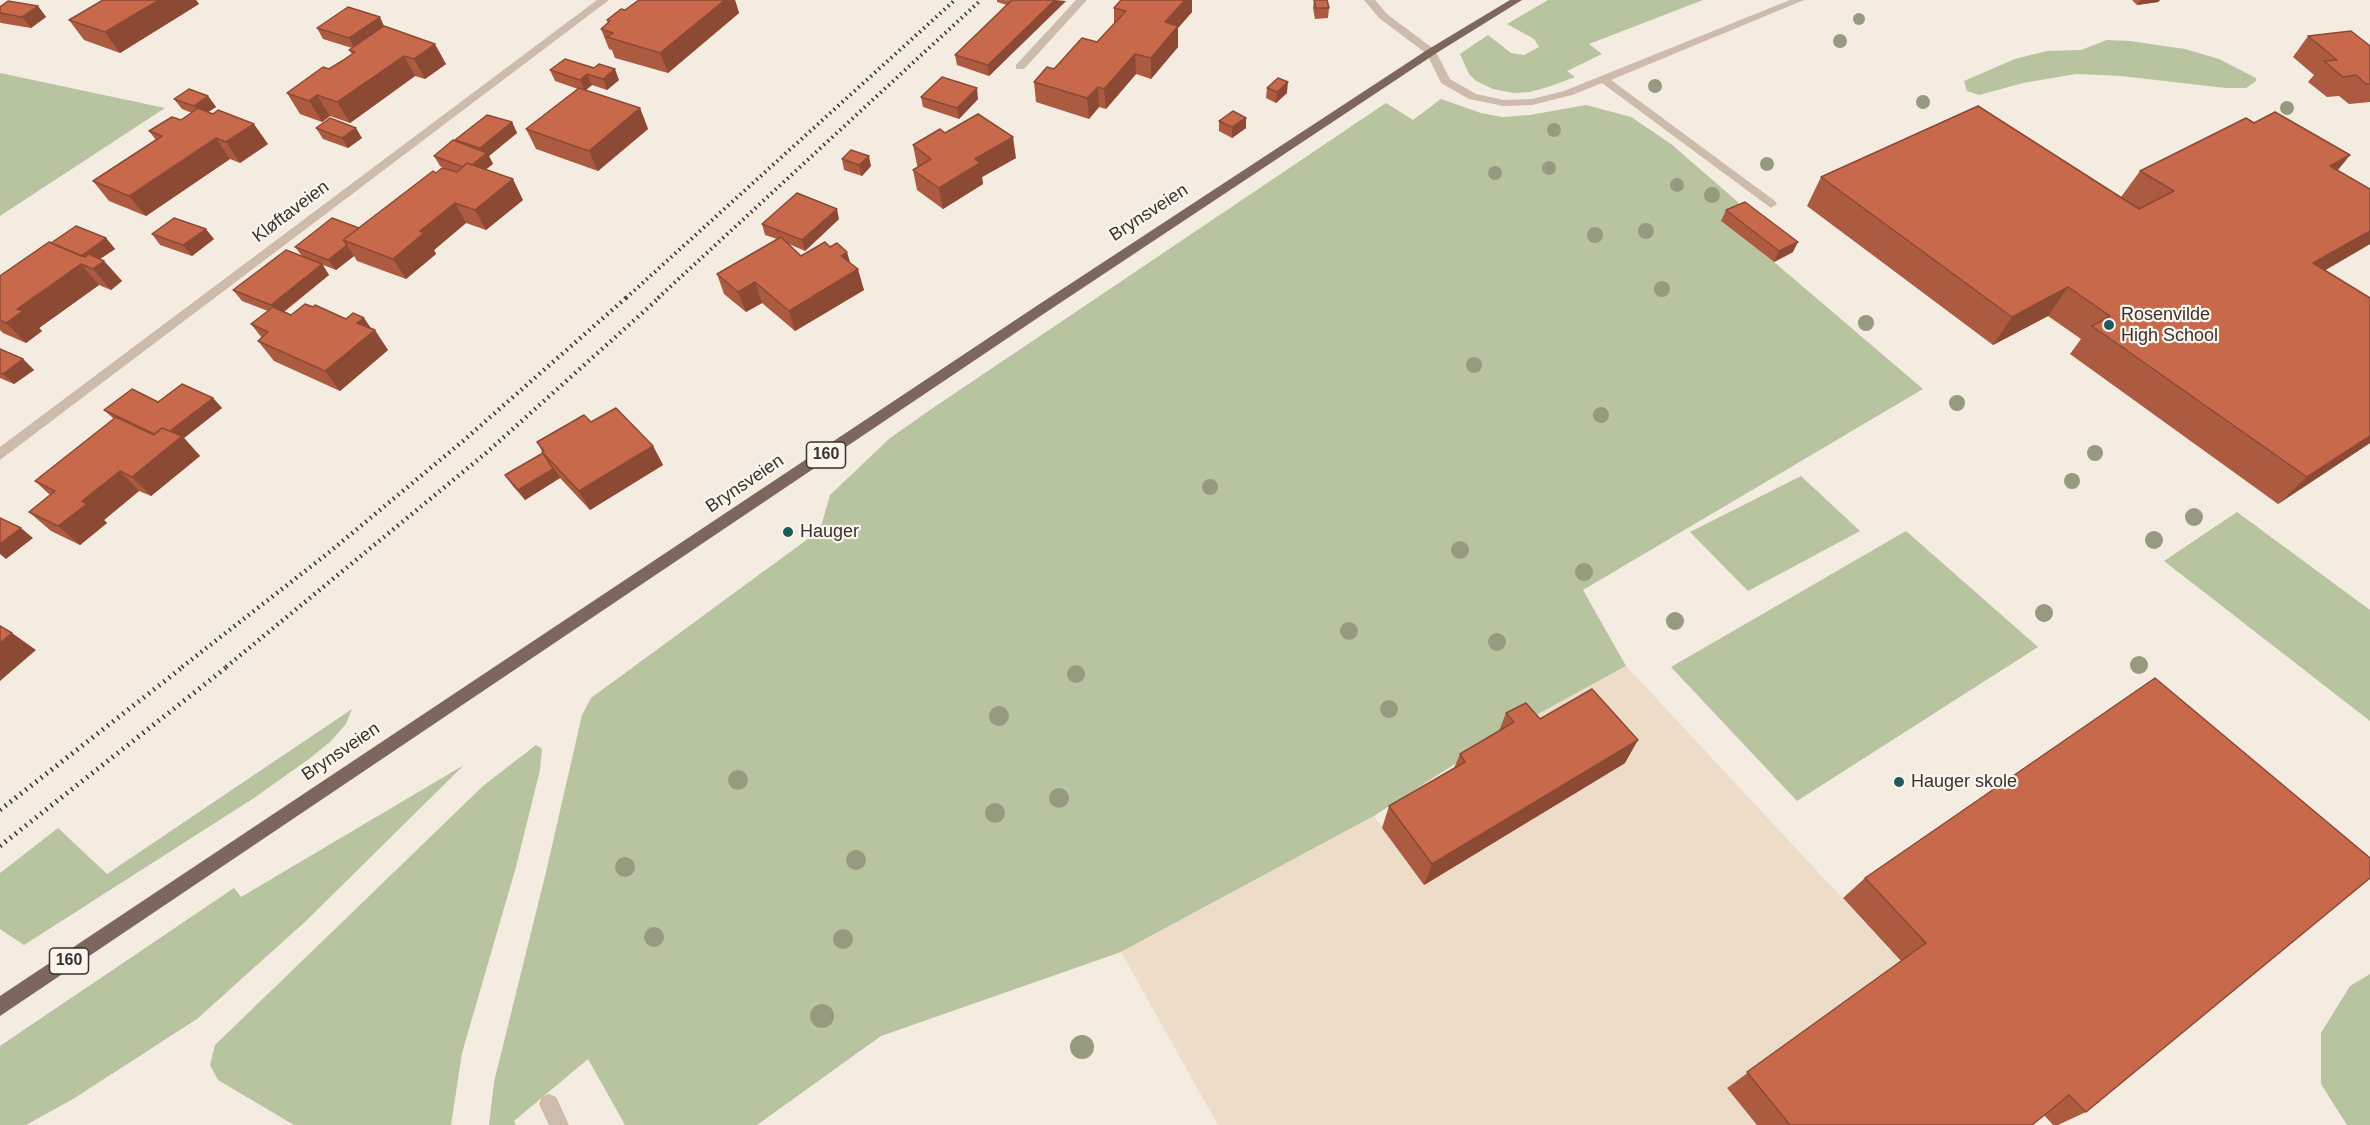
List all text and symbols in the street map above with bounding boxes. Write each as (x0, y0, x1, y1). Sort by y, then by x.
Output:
street label: Kløftaveien (249, 176, 333, 248)
street label: Brynsveien (1106, 180, 1192, 246)
place label: Rosenvilde High School (2121, 304, 2218, 346)
marker: Rosenvilde High School (2102, 318, 2116, 332)
road number: 160 (806, 442, 846, 468)
street label: Brynsveien (702, 450, 788, 518)
place label: Hauger (800, 521, 859, 543)
marker: Hauger (781, 525, 795, 539)
street label: Brynsveien (298, 718, 384, 786)
place label: Hauger skole (1911, 771, 2017, 793)
marker: Hauger skole (1892, 775, 1906, 789)
road number: 160 (50, 948, 88, 974)

